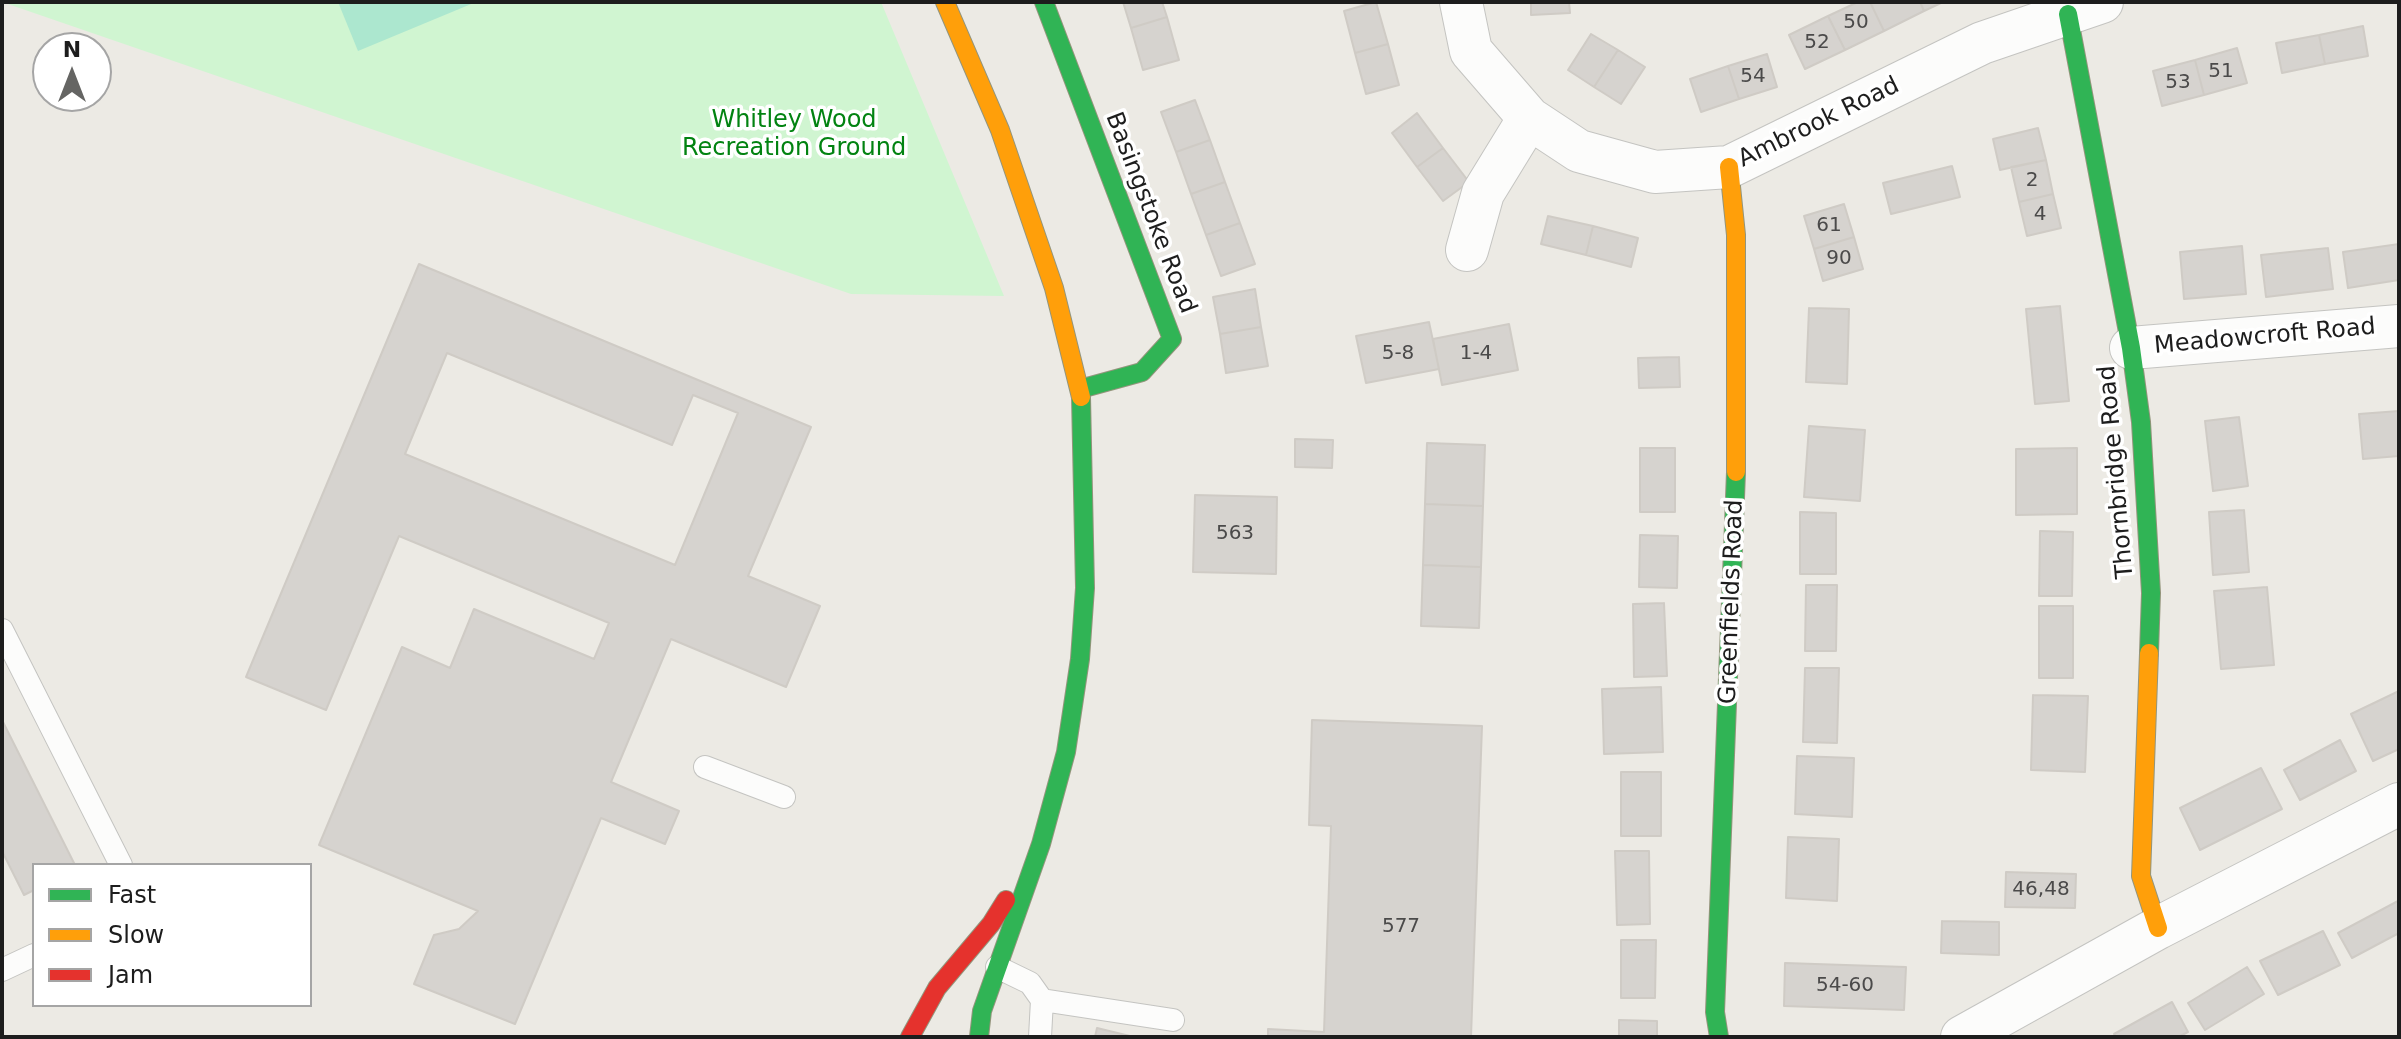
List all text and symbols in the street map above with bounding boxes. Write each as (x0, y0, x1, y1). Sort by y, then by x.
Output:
house number: 50 (1843, 11, 1869, 35)
house number: 52 (1804, 31, 1830, 55)
north arrow (32, 32, 112, 112)
text: N (63, 37, 81, 62)
house number: 51 (2208, 60, 2234, 84)
house number: 54 (1740, 65, 1766, 89)
house number: 53 (2165, 71, 2191, 95)
street label: Ambrook Road (1734, 72, 1904, 174)
park label: Whitley Wood Recreation Ground (682, 107, 906, 163)
street label: Basingstoke Road (1098, 108, 1202, 318)
house number: 2 (2026, 169, 2038, 193)
house number: 4 (2034, 203, 2046, 227)
house number: 61 (1816, 214, 1842, 238)
house number: 90 (1826, 247, 1852, 271)
street label: Meadowcroft Road (2153, 313, 2377, 361)
house number: 5-8 (1382, 342, 1414, 366)
house number: 1-4 (1460, 342, 1492, 366)
street label: Thornbridge Road (2093, 364, 2141, 580)
street label: Greenfields Road (1714, 499, 1750, 705)
house number: 563 (1216, 522, 1254, 546)
legend (32, 863, 312, 1007)
house number: 46,48 (2012, 878, 2070, 902)
text: Fast (108, 881, 156, 909)
house number: 577 (1382, 915, 1420, 939)
text: Slow (108, 921, 164, 949)
text: Jam (108, 961, 153, 989)
house number: 54-60 (1816, 974, 1874, 998)

